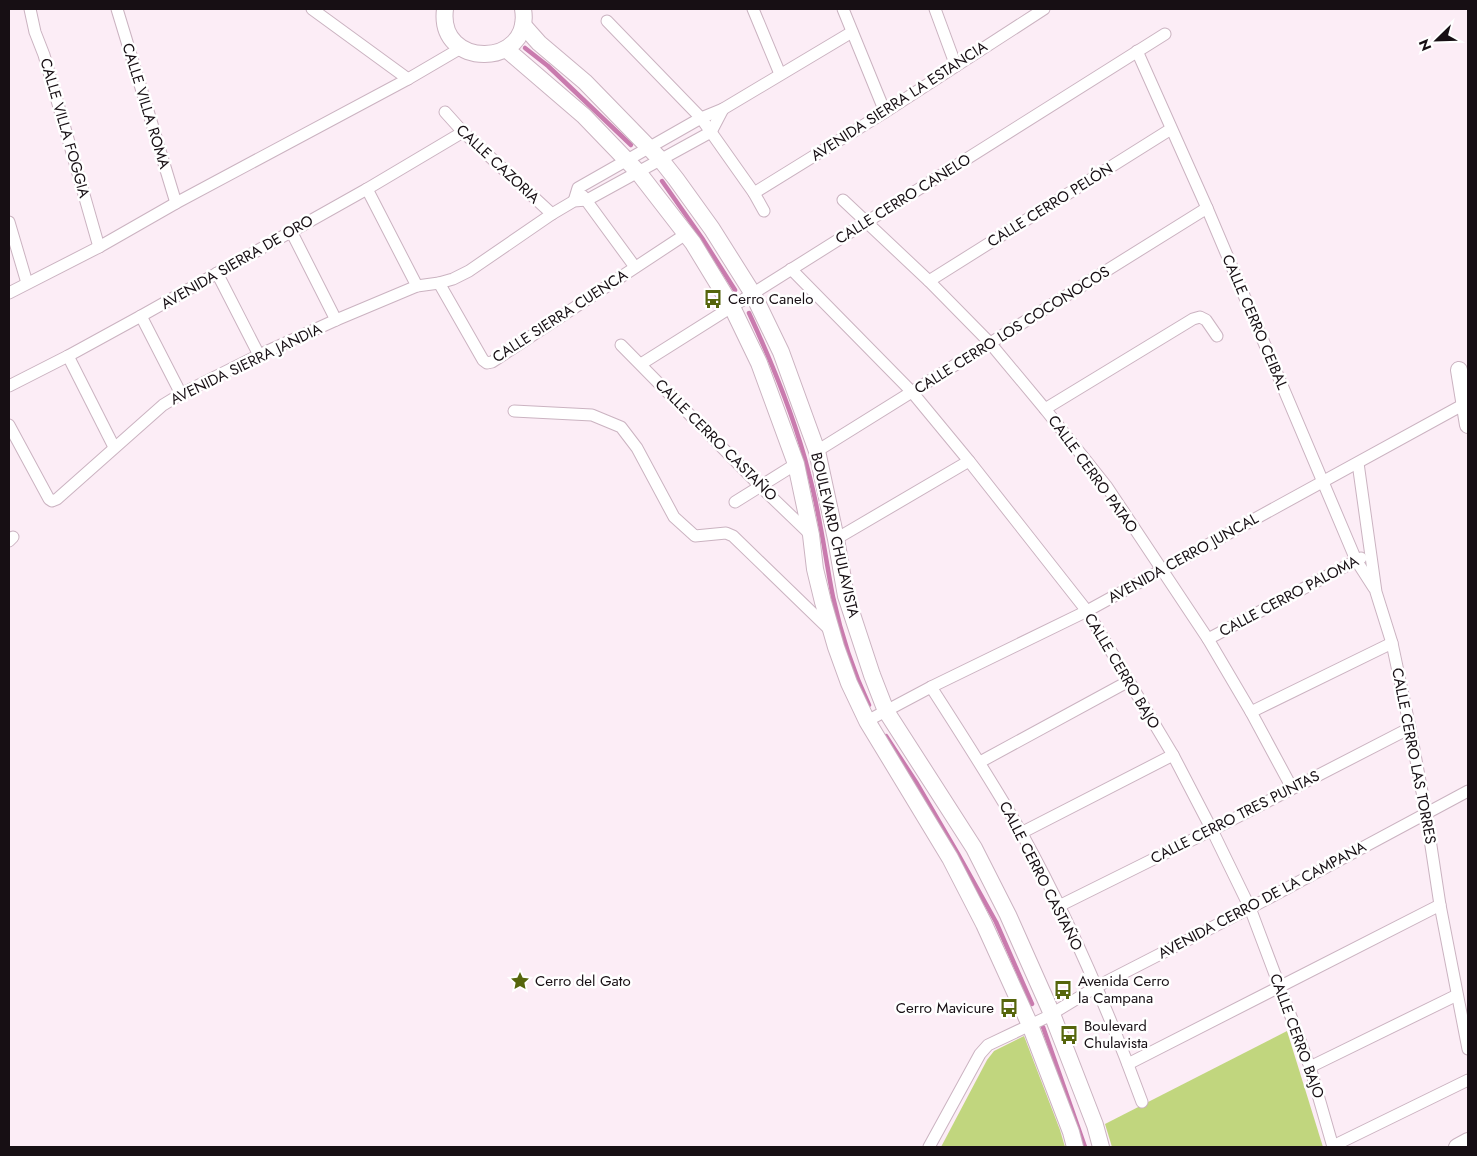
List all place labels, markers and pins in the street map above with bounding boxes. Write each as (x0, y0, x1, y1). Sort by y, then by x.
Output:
bus stop icon: Cerro Canelo (702, 288, 724, 310)
place label: Cerro Canelo (728, 288, 814, 310)
place icon: Cerro del Gato (509, 970, 531, 992)
place label: Cerro del Gato (535, 970, 631, 992)
place label: Avenida Cerro la Campana (1078, 970, 1170, 1009)
bus stop icon: Avenida Cerro la Campana (1052, 979, 1074, 1001)
place label: Cerro Mavicure (896, 997, 994, 1019)
bus stop icon: Cerro Mavicure (998, 997, 1020, 1019)
place label: Boulevard Chulavista (1084, 1015, 1148, 1054)
bus stop icon: Boulevard Chulavista (1058, 1024, 1080, 1046)

